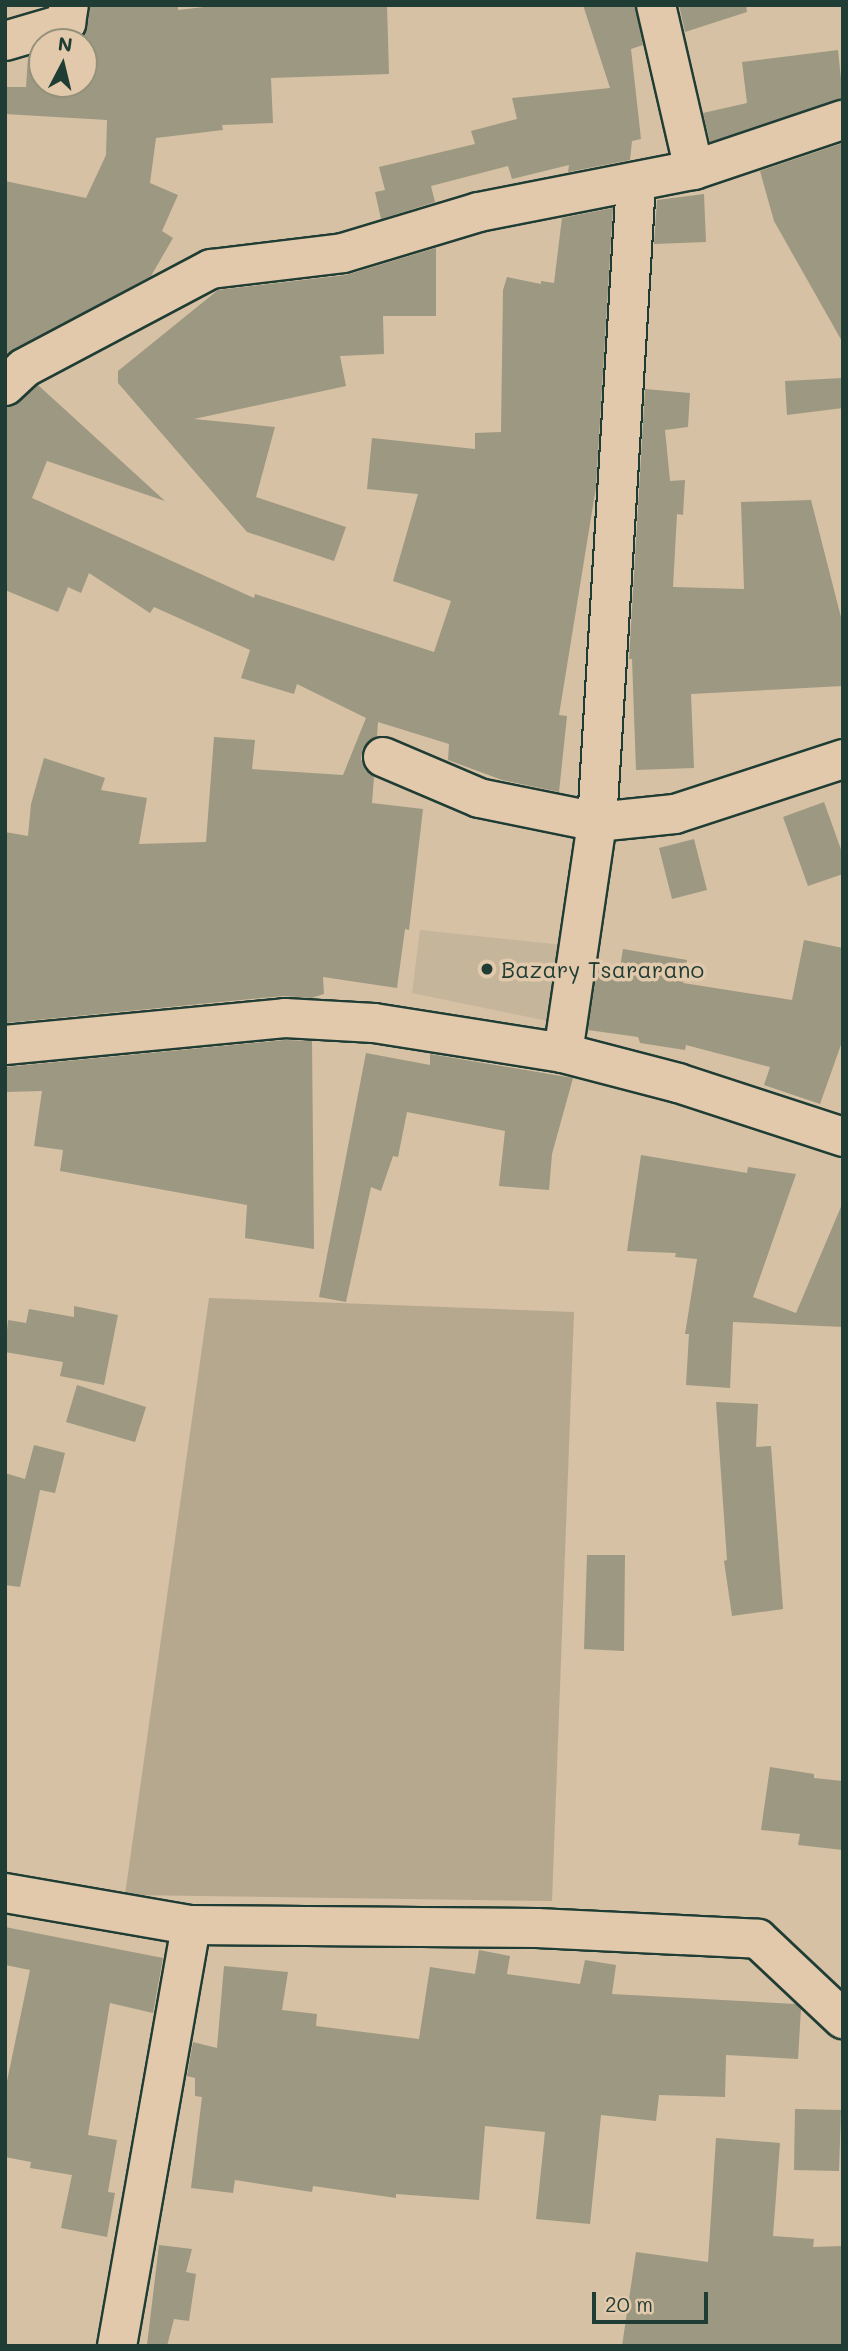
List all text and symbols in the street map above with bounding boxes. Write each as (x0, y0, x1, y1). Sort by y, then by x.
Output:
north arrow (28, 28, 98, 98)
text: N (57, 30, 74, 57)
place label: Bazary Tsararano (501, 955, 704, 983)
marker: Bazary Tsararano (479, 961, 495, 977)
scale bar (596, 2278, 712, 2322)
text: 20 m (605, 2290, 653, 2317)

